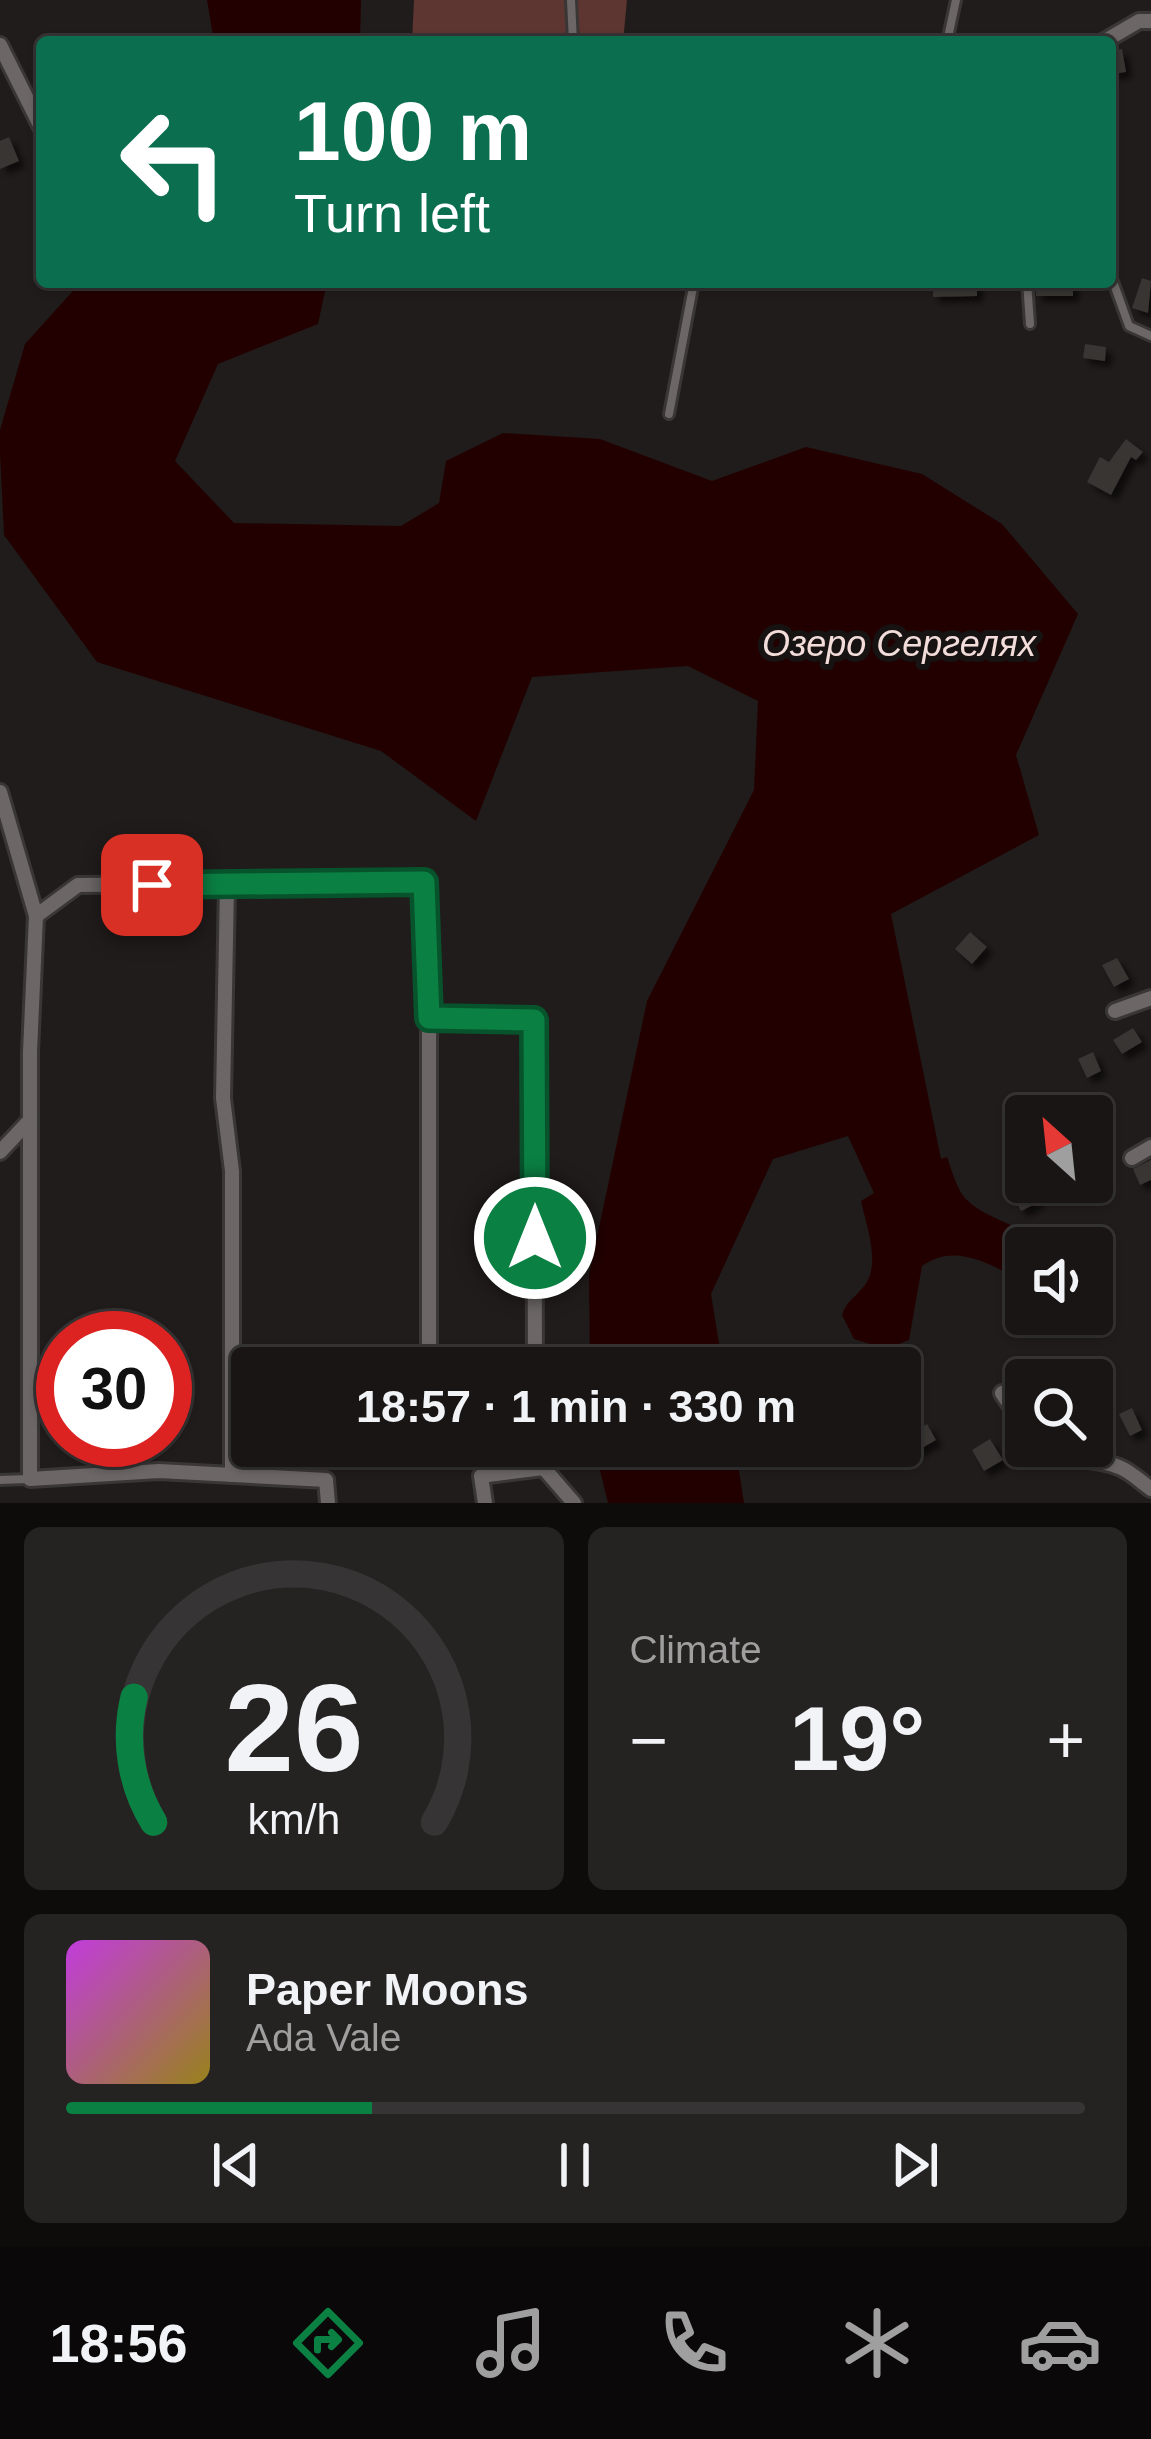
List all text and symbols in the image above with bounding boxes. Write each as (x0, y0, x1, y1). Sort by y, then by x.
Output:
icon: left (96, 84, 252, 240)
text: 100 m (294, 84, 532, 178)
text: Turn left (294, 183, 490, 243)
water label: Озеро Сергелях (762, 623, 1038, 664)
pin (101, 834, 203, 936)
icon: arrive (119, 852, 185, 918)
north arrow (1005, 1095, 1113, 1203)
map controls (1005, 1095, 1113, 1467)
position arrow (472, 1175, 598, 1301)
button: sound (1005, 1227, 1113, 1335)
speed limit sign: 30 (36, 1311, 192, 1467)
button: search (1005, 1359, 1113, 1467)
text: 18:57 · 1 min · 330 m (356, 1381, 796, 1432)
text: Climate (630, 1628, 762, 1671)
text: 26 (224, 1658, 363, 1797)
text: 19° (789, 1689, 925, 1789)
text: − (630, 1703, 668, 1777)
text: + (1046, 1703, 1085, 1777)
text: km/h (247, 1794, 340, 1842)
text: Paper Moons (246, 1964, 529, 2015)
text: Ada Vale (246, 2016, 401, 2059)
icon: previous (203, 2132, 269, 2198)
icon: pause (542, 2132, 608, 2198)
icon: next (882, 2132, 948, 2198)
icon: directions (286, 2301, 370, 2385)
icon: music (469, 2301, 553, 2385)
icon: phone (652, 2301, 736, 2385)
icon: climate (835, 2301, 919, 2385)
icon: car (1018, 2301, 1102, 2385)
text: 18:56 (49, 2313, 188, 2373)

